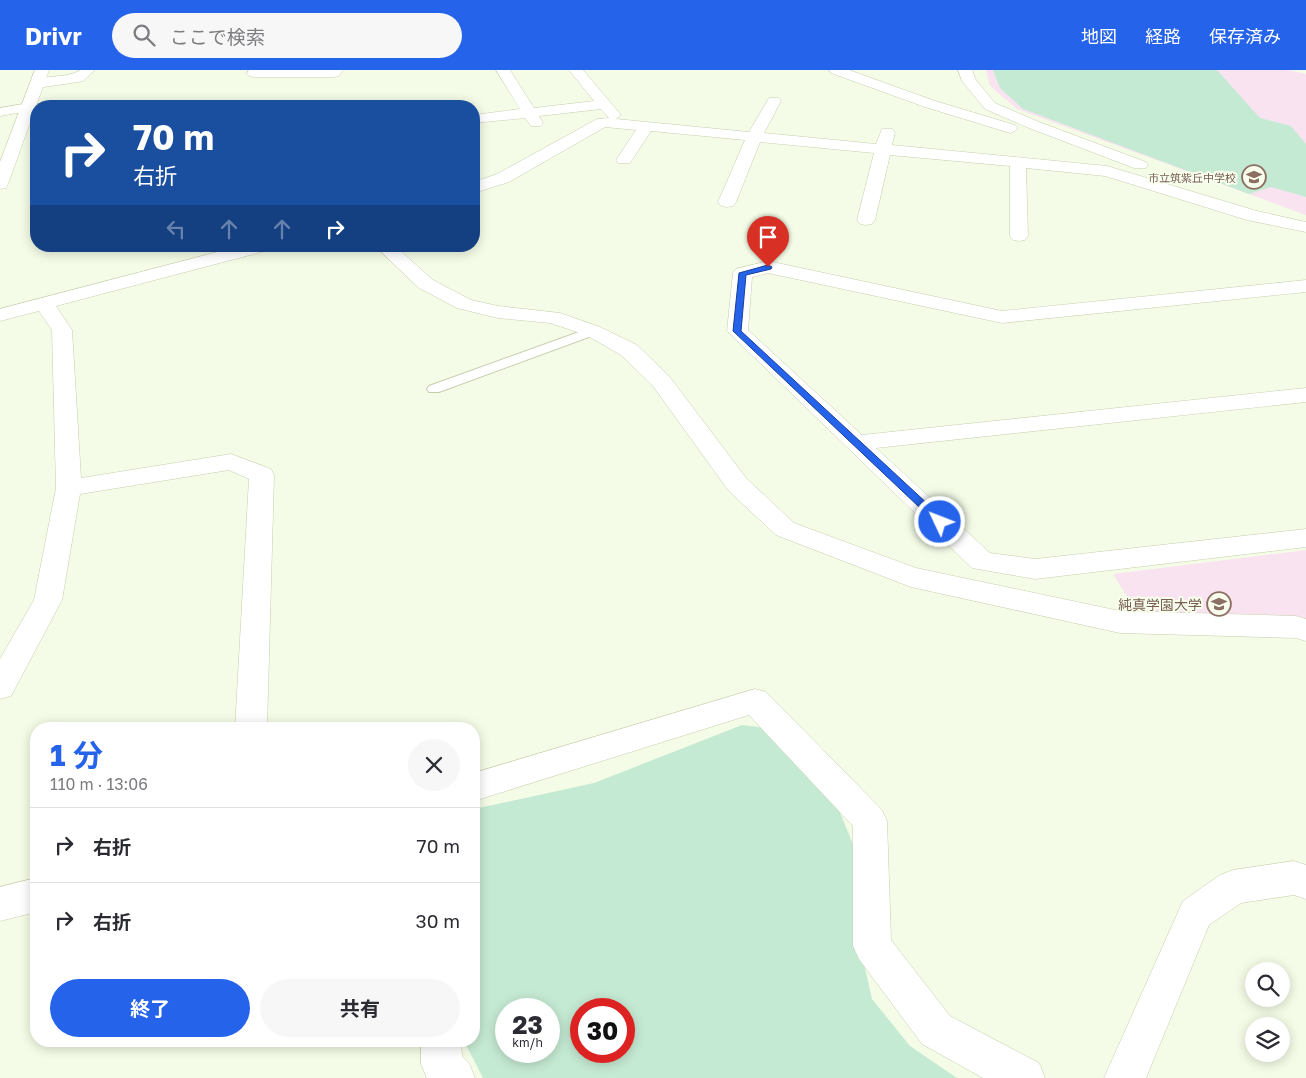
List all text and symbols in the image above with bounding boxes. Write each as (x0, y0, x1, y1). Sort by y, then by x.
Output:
search box (112, 13, 462, 58)
text: Drivr (25, 21, 82, 50)
icon: search (130, 21, 158, 49)
text: ここで検索 (170, 25, 265, 48)
text: 地図 (1081, 25, 1117, 47)
text: 経路 (1145, 25, 1181, 47)
text: 保存済み (1209, 25, 1281, 47)
text: 70 m (133, 116, 214, 158)
icon: right (50, 120, 115, 185)
text: 右折 (133, 162, 177, 189)
school or university icon: 市立筑紫丘中学校 (1241, 164, 1267, 190)
place label: 市立筑紫丘中学校 (1148, 171, 1236, 184)
icon: left (162, 215, 190, 243)
icon: ahead (215, 215, 243, 243)
icon: ahead (268, 215, 296, 243)
icon: right (321, 215, 349, 243)
pin (747, 216, 789, 267)
icon: arrive (754, 223, 782, 251)
position arrow (913, 495, 965, 547)
school or university icon: 純真学園大学 (1206, 591, 1232, 617)
place label: 純真学園大学 (1118, 596, 1202, 613)
text: 1 分 (50, 737, 103, 773)
button: close (408, 739, 460, 791)
text: 110 m · 13:06 (50, 774, 148, 794)
icon: right (50, 831, 78, 859)
text: 70 m (417, 834, 460, 857)
text: 右折 (93, 835, 131, 858)
icon: right (50, 906, 78, 934)
text: 30 m (416, 909, 460, 932)
text: 右折 (93, 910, 131, 933)
map controls (1245, 962, 1290, 1062)
button: search (1245, 962, 1290, 1007)
button: 終了 (50, 979, 250, 1037)
button: 共有 (260, 979, 460, 1037)
speed limit sign: 30 (570, 998, 635, 1063)
text: 23 (512, 1009, 543, 1040)
button: layers (1245, 1017, 1290, 1062)
text: km/h (512, 1035, 543, 1050)

